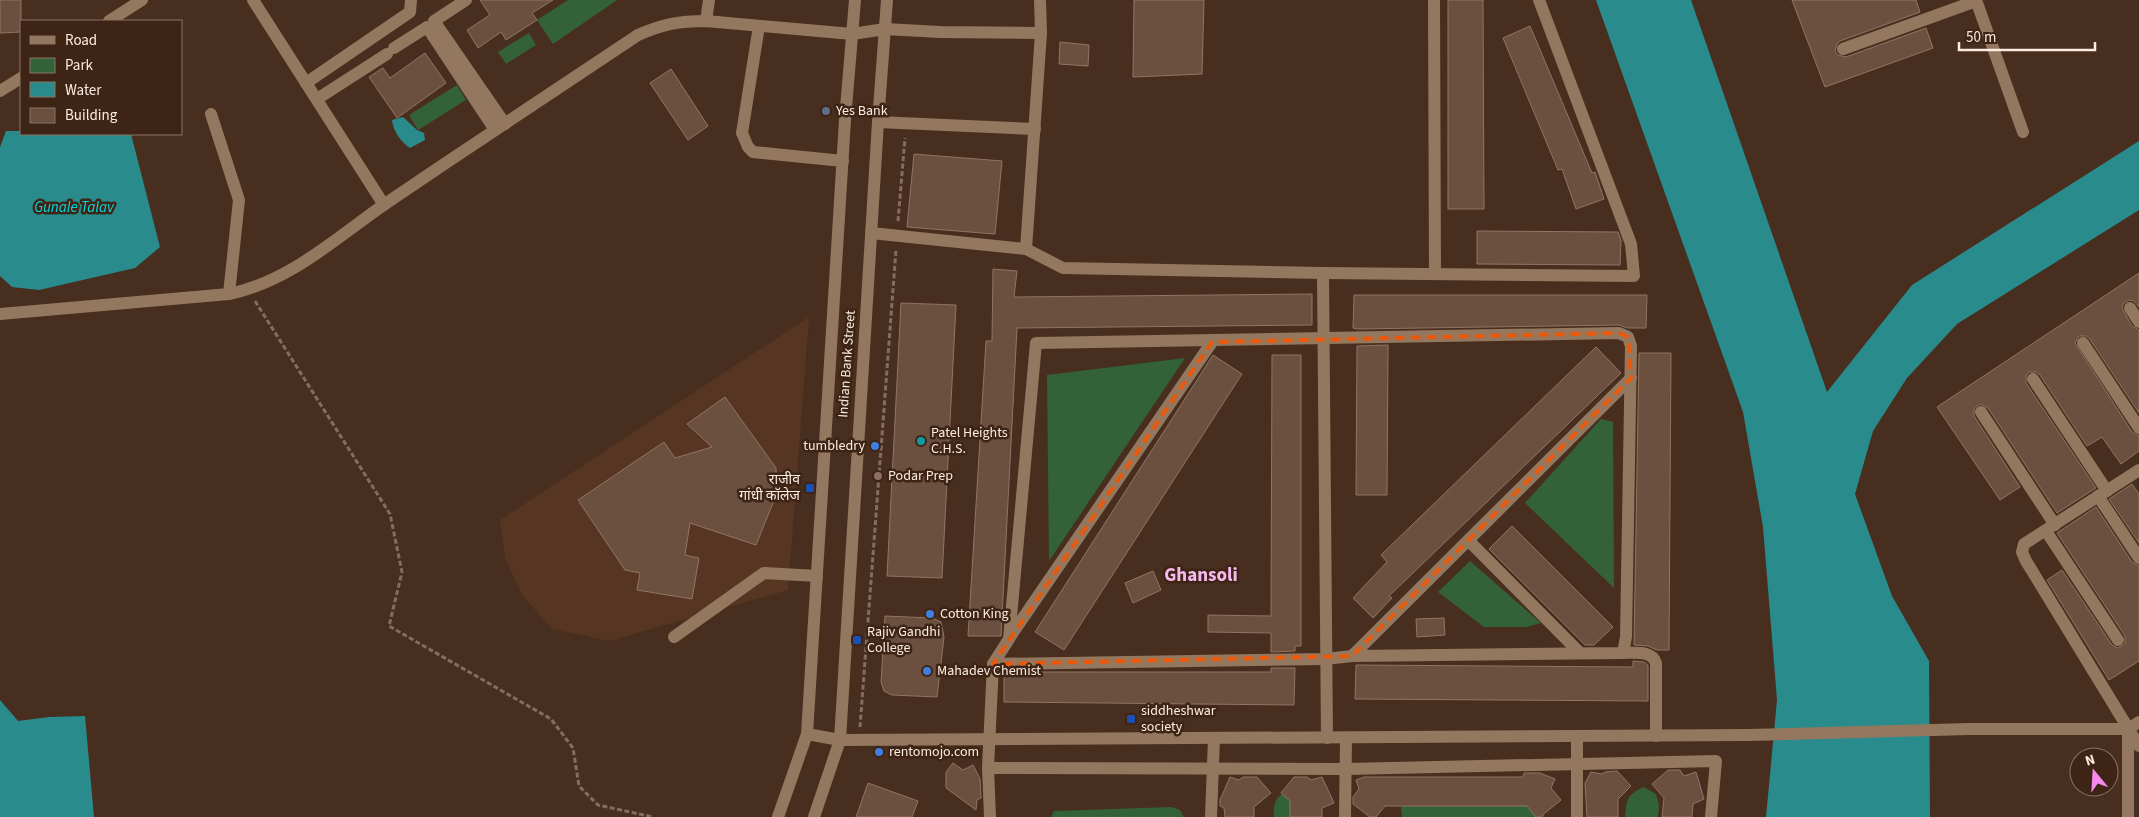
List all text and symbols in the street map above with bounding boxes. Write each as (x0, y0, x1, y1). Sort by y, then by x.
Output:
legend (20, 20, 182, 135)
scale bar (1959, 20, 2095, 52)
text: 50 m (1966, 27, 1996, 48)
text: Road (65, 30, 97, 51)
text: Park (65, 55, 94, 76)
text: Water (65, 80, 102, 101)
place label: Yes Bank (835, 101, 888, 121)
text: Building (65, 105, 118, 126)
marker: Yes Bank (820, 105, 832, 117)
water label: Gunale Talav (34, 197, 115, 218)
street label: Indian Bank Street (833, 309, 861, 418)
place label: Patel Heights C.H.S. (931, 423, 1008, 459)
marker: Patel Heights C.H.S. (915, 435, 927, 447)
place label: tumbledry (803, 436, 865, 456)
marker: tumbledry (869, 440, 881, 452)
place label: Podar Prep (888, 466, 953, 486)
place label: राजीव गांधी कॉलेज (739, 470, 801, 506)
marker: Podar Prep (872, 470, 884, 482)
marker: राजीव गांधी कॉलेज (804, 482, 816, 494)
district label: Ghansoli (1164, 562, 1238, 589)
place label: Cotton King (940, 604, 1009, 624)
marker: Cotton King (924, 608, 936, 620)
place label: Rajiv Gandhi College (867, 622, 940, 658)
marker: Rajiv Gandhi College (851, 634, 863, 646)
place label: Mahadev Chemist (937, 661, 1041, 681)
marker: Mahadev Chemist (921, 665, 933, 677)
place label: siddheshwar society (1141, 701, 1216, 737)
marker: siddheshwar society (1125, 713, 1137, 725)
place label: rentomojo.com (889, 742, 979, 762)
marker: rentomojo.com (873, 746, 885, 758)
north arrow (2069, 747, 2119, 797)
text: N (2083, 750, 2098, 772)

